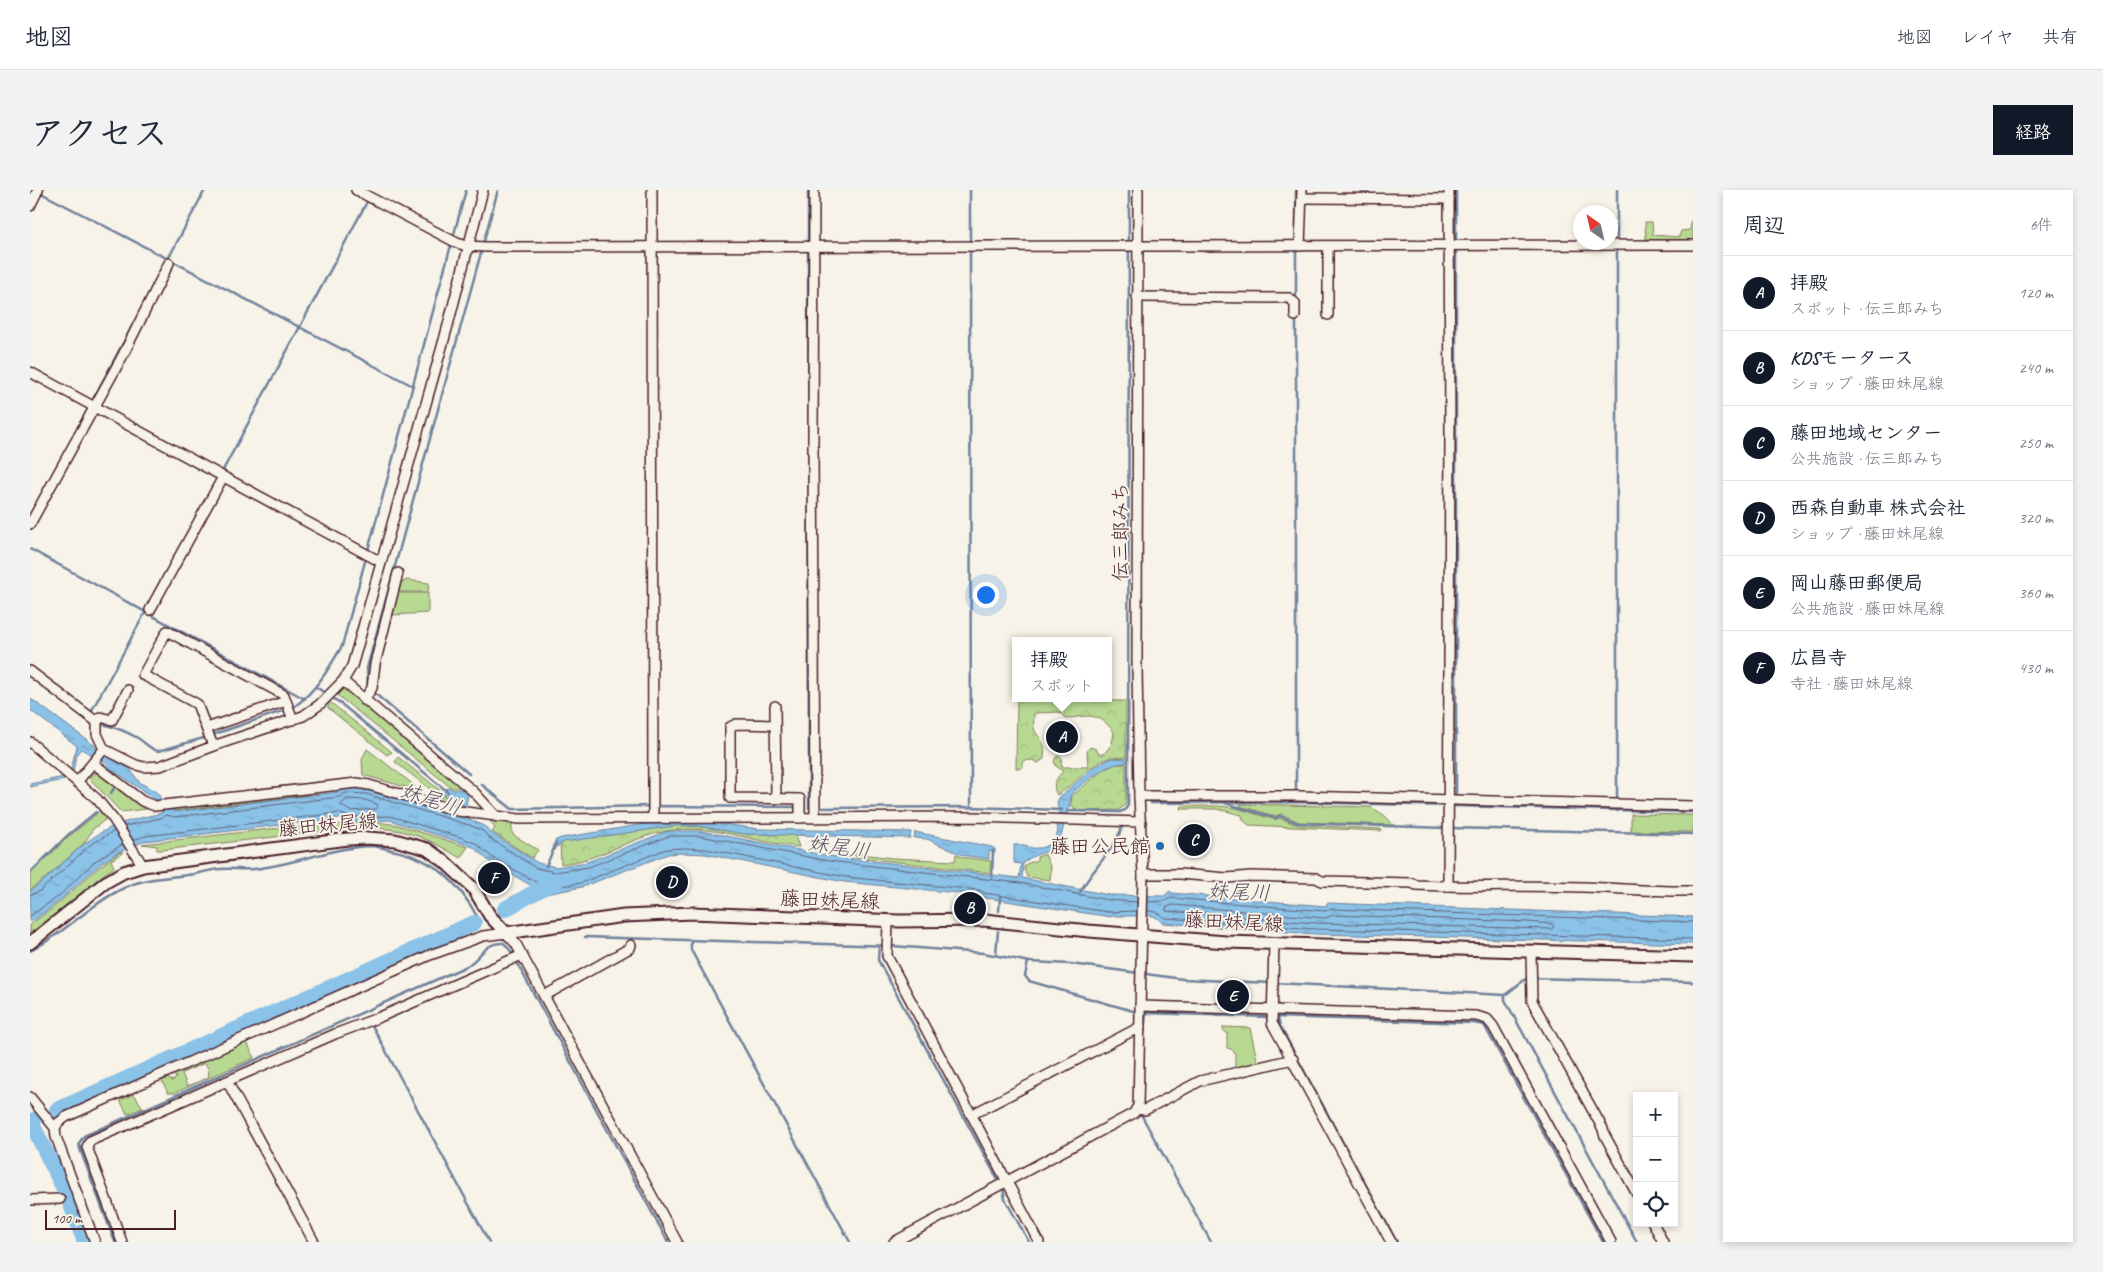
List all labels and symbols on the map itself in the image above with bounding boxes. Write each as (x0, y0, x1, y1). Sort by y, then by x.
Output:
north arrow (1573, 205, 1618, 250)
street label: 伝三郎みち (1108, 482, 1133, 582)
your location (973, 582, 999, 608)
pin: A (1046, 718, 1078, 756)
water label: 妹尾川 (397, 777, 465, 821)
street label: 藤田妹尾線 (277, 808, 379, 842)
pin: C (1178, 821, 1210, 859)
water label: 妹尾川 (806, 830, 872, 864)
place label: 藤田公民館 (1050, 834, 1150, 859)
marker: 藤田公民館 (1154, 840, 1166, 852)
pin: F (478, 859, 510, 897)
pin: D (656, 863, 688, 901)
water label: 妹尾川 (1207, 878, 1271, 906)
street label: 藤田妹尾線 (780, 886, 880, 914)
pin: B (954, 889, 986, 927)
street label: 藤田妹尾線 (1183, 907, 1285, 937)
pin: E (1217, 977, 1249, 1015)
scale bar (45, 1207, 176, 1230)

